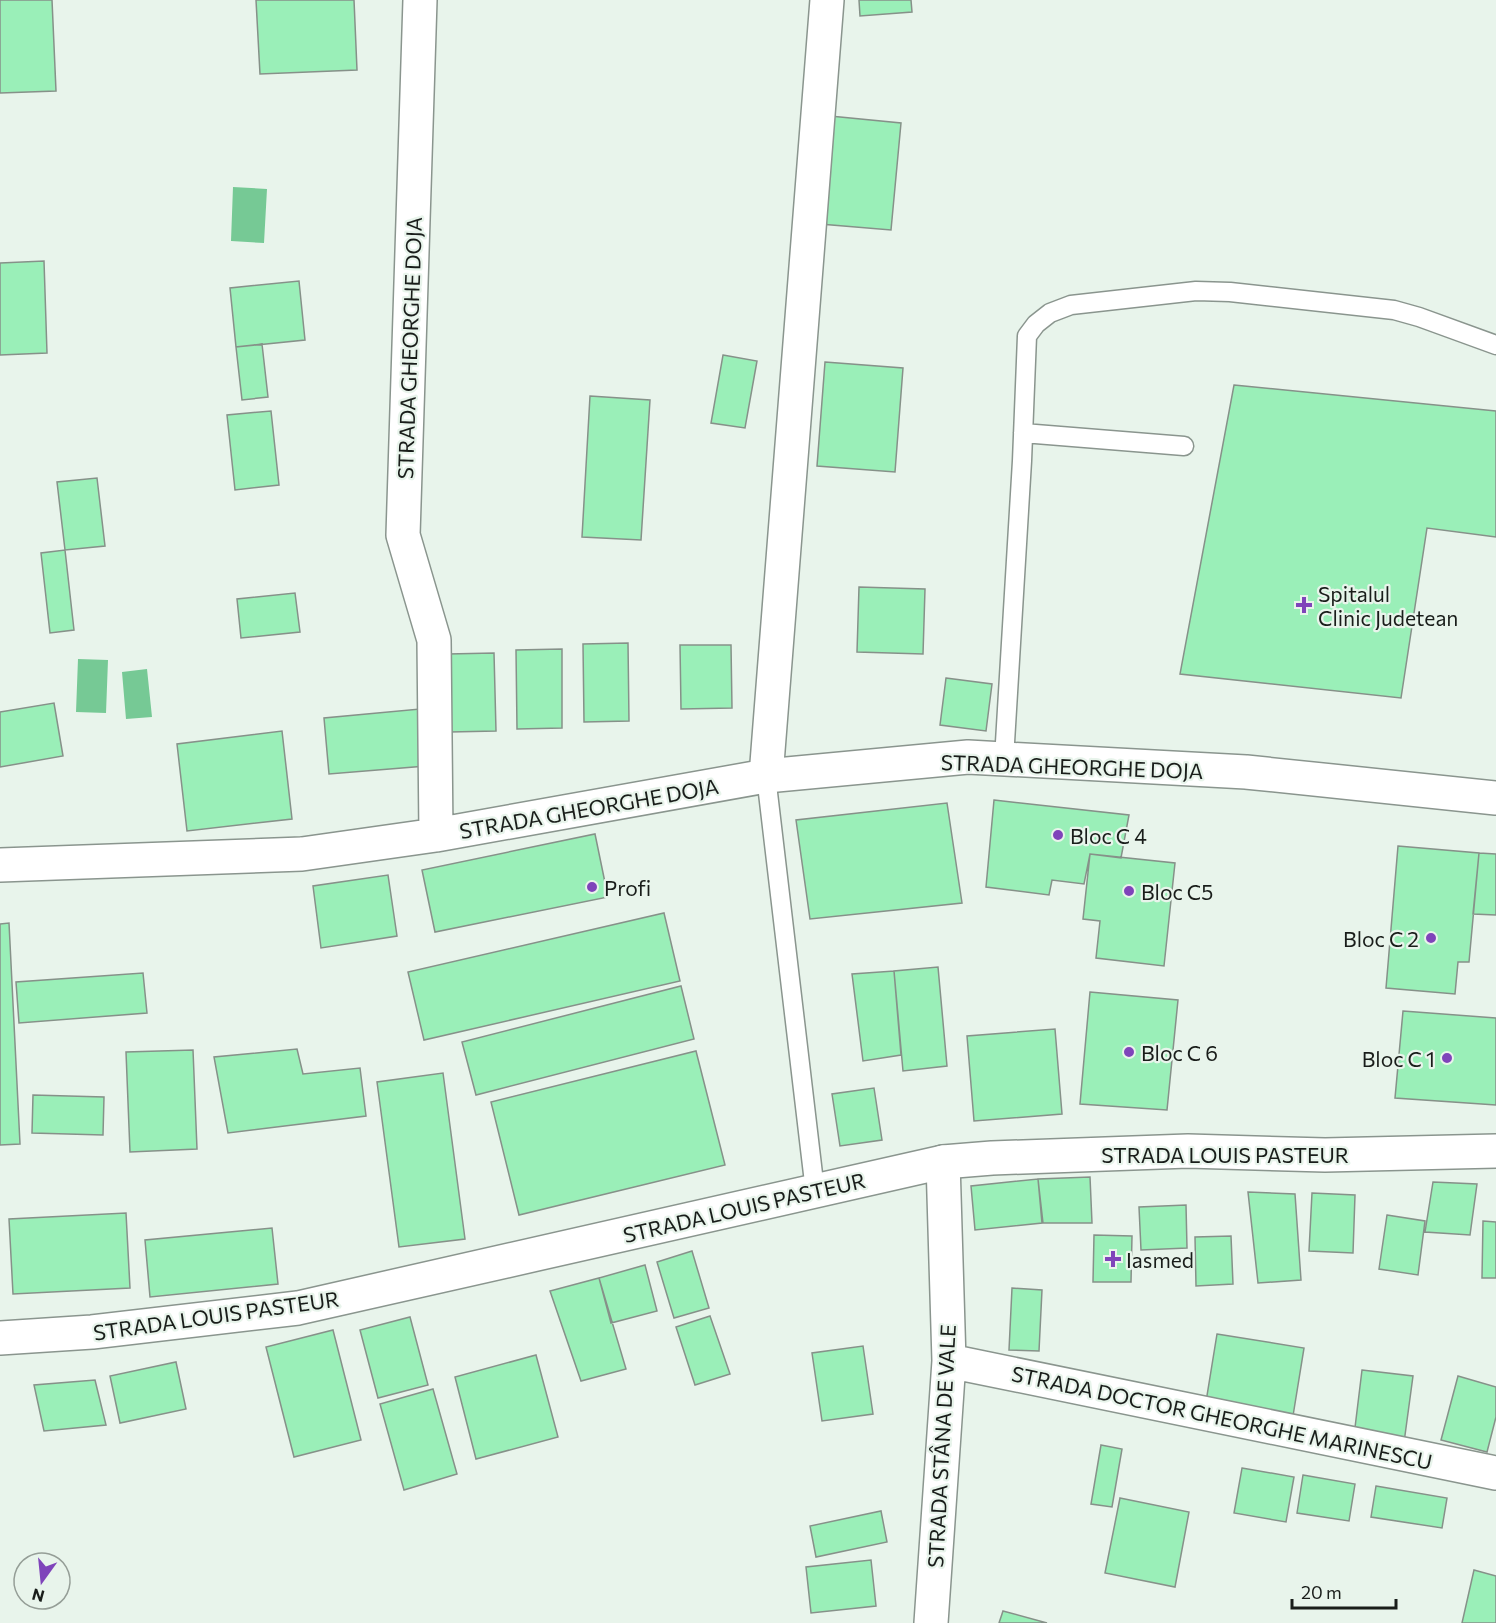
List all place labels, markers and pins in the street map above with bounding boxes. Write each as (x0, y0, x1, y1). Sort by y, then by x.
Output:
place label: Spitalul Clinic Judetean (1318, 581, 1458, 630)
marker: Spitalul Clinic Judetean (1295, 596, 1313, 614)
place label: Bloc C 4 (1070, 823, 1147, 848)
marker: Bloc C 4 (1051, 828, 1065, 842)
place label: Profi (604, 875, 651, 900)
place label: Bloc C5 (1141, 879, 1213, 904)
marker: Profi (585, 880, 599, 894)
marker: Bloc C5 (1122, 884, 1136, 898)
place label: Bloc C 2 (1343, 926, 1419, 951)
marker: Bloc C 2 (1424, 931, 1438, 945)
place label: Bloc C 6 (1141, 1040, 1218, 1065)
marker: Bloc C 6 (1122, 1045, 1136, 1059)
place label: Bloc C 1 (1362, 1046, 1435, 1071)
marker: Bloc C 1 (1440, 1051, 1454, 1065)
place label: Iasmed (1126, 1247, 1194, 1272)
marker: Iasmed (1104, 1250, 1122, 1268)

